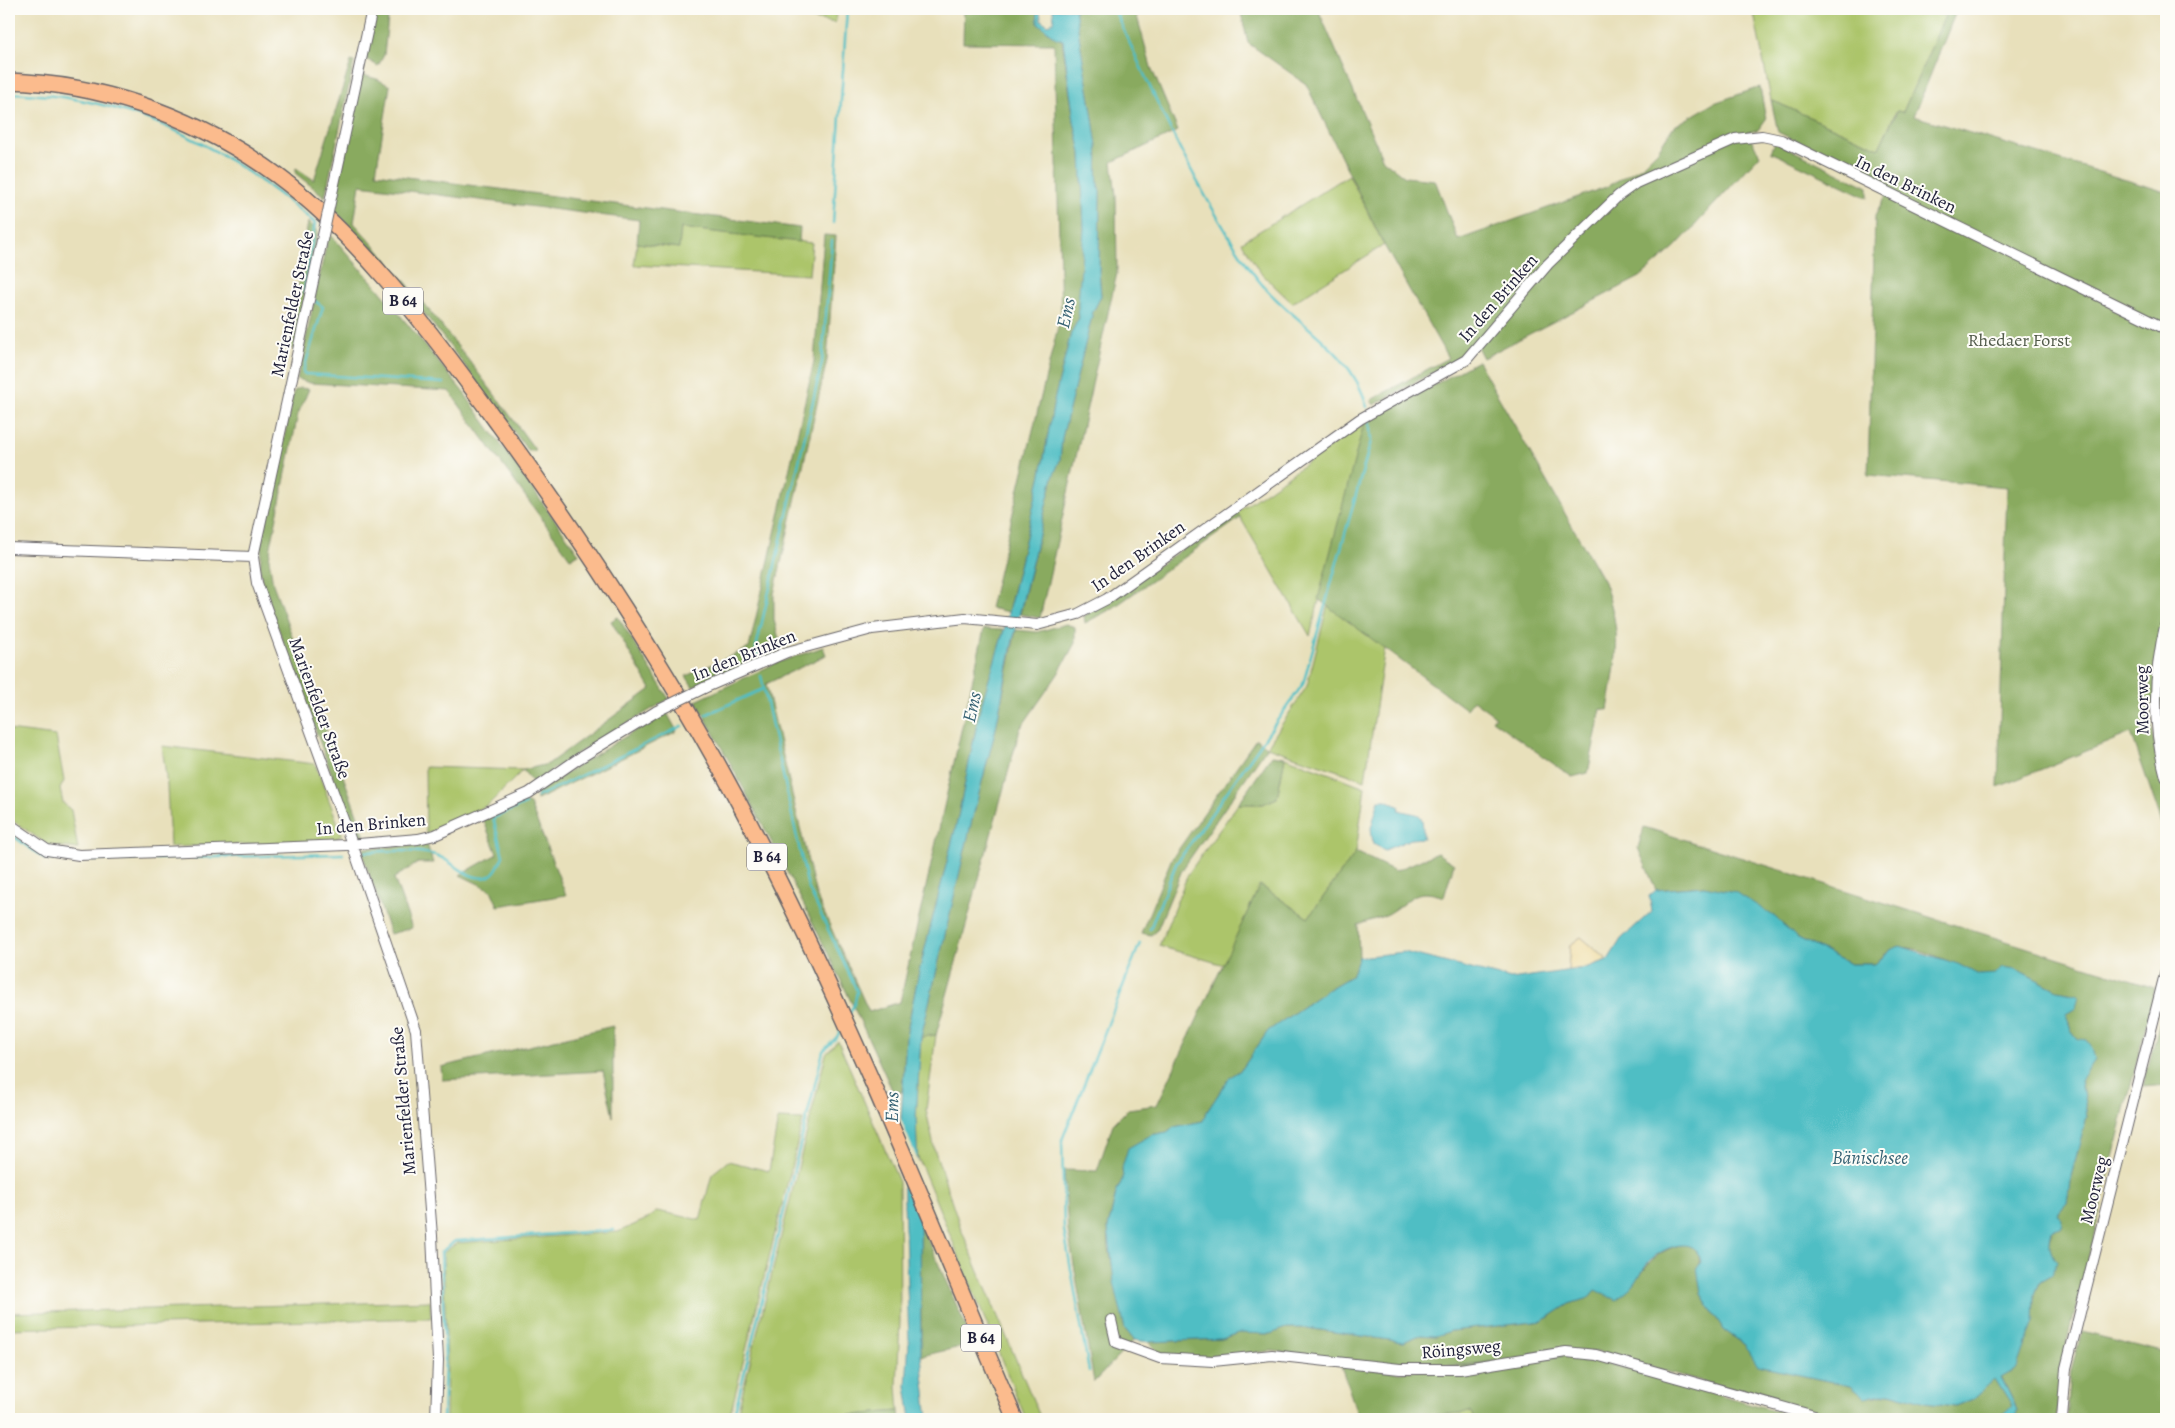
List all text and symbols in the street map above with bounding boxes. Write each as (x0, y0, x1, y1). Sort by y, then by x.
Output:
street label: In den Brinken (1851, 149, 1961, 219)
street label: Marienfelder Straße (265, 229, 319, 379)
street label: In den Brinken (1453, 249, 1543, 347)
road number: B 64 (383, 288, 423, 314)
water label: Ems (1050, 295, 1082, 331)
park label: Rhedaer Forst (1968, 328, 2070, 352)
street label: In den Brinken (1086, 515, 1190, 597)
street label: In den Brinken (689, 623, 800, 687)
street label: Marienfelder Straße (283, 634, 357, 782)
street label: Moorweg (2129, 665, 2155, 735)
water label: Ems (956, 689, 988, 725)
street label: In den Brinken (315, 807, 427, 841)
road number: B 64 (747, 844, 787, 870)
street label: Marienfelder Straße (385, 1026, 421, 1176)
water label: Ems (879, 1091, 905, 1123)
water label: Bänischsee (1832, 1145, 1908, 1171)
street label: Moorweg (2074, 1153, 2114, 1227)
road number: B 64 (961, 1325, 1001, 1352)
street label: Röingsweg (1420, 1334, 1502, 1364)

